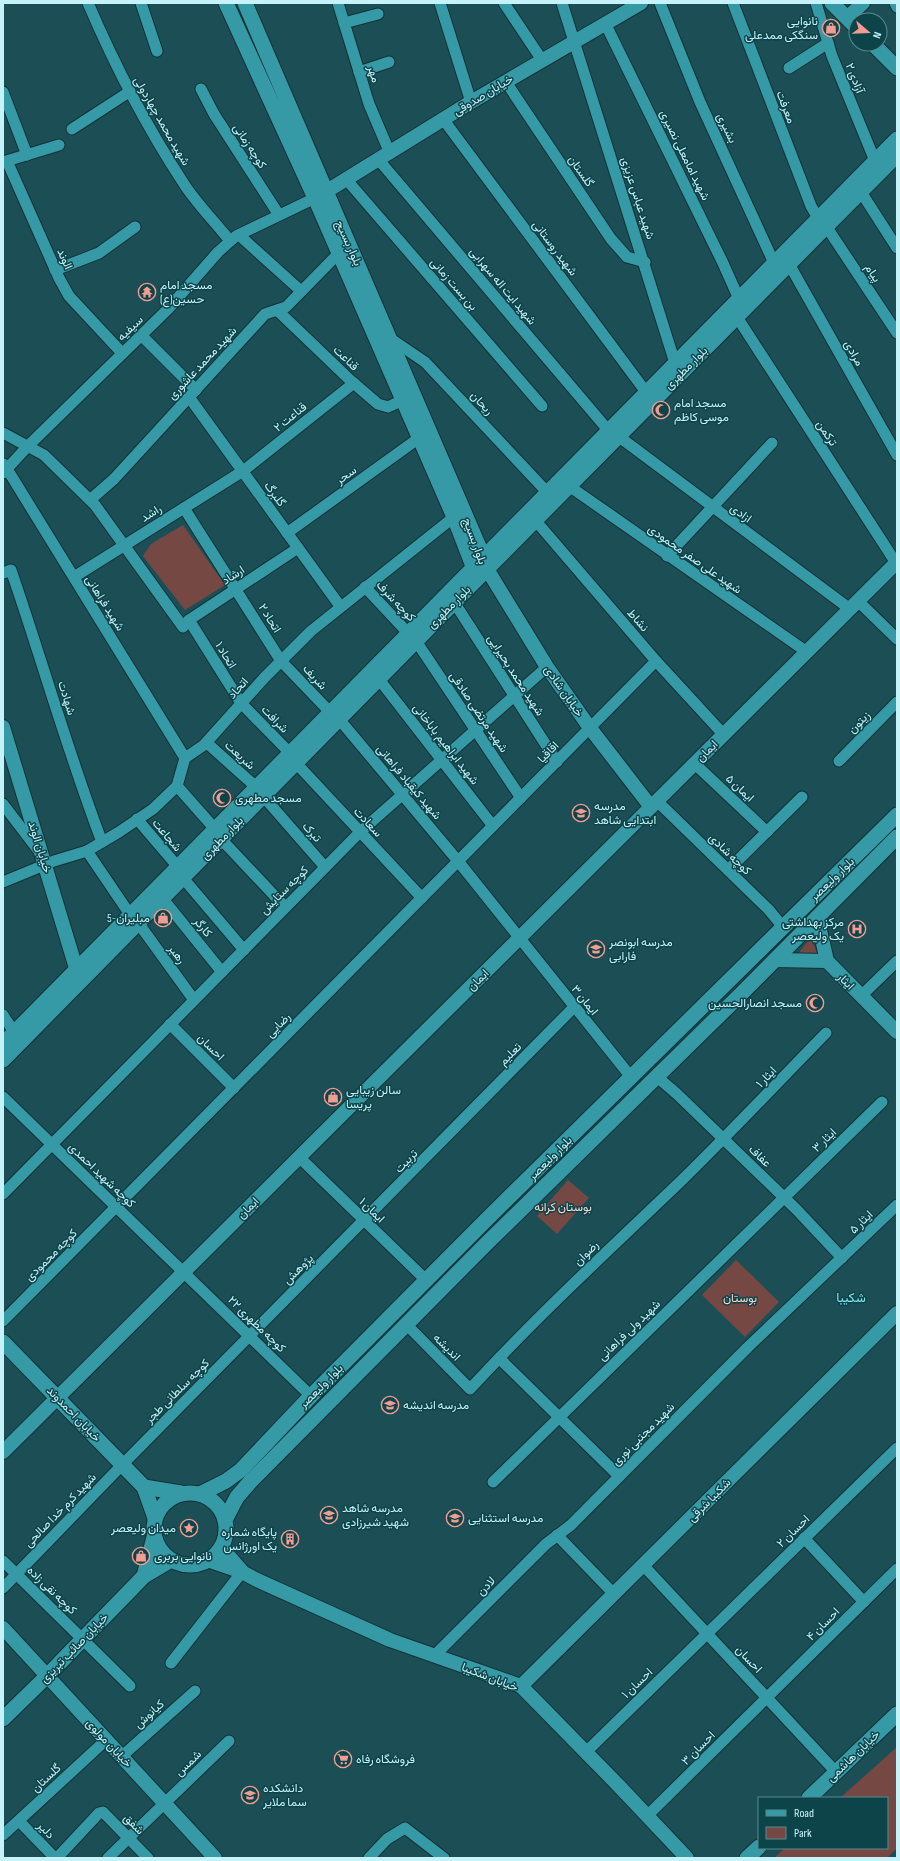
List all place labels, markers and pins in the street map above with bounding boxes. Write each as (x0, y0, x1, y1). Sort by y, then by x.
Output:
place label: نانوایی سنگکی ممدعلی (745, 14, 818, 43)
shop icon: نانوایی سنگکی ممدعلی (821, 18, 841, 38)
place label: مسجد امام حسین(ع) (160, 278, 212, 308)
temple icon: مسجد امام حسین(ع) (137, 282, 157, 302)
place label: مسجد امام موسی کاظم (674, 396, 729, 425)
mosque icon: مسجد امام موسی کاظم (651, 400, 671, 420)
mosque icon: مسجد مطهری (212, 788, 232, 808)
place label: مسجد مطهری (235, 791, 302, 806)
place label: مدرسه ابتدایی شاهد (594, 799, 656, 828)
school or university icon: مدرسه ابتدایی شاهد (571, 803, 591, 823)
shop icon: مبلیران-5 (153, 908, 173, 928)
place label: مبلیران-5 (107, 911, 150, 926)
place label: مرکز بهداشتی یک ولیعصر (782, 915, 844, 944)
hospital icon: مرکز بهداشتی یک ولیعصر (847, 919, 867, 939)
place label: مدرسه ابونصر فارابی (608, 935, 673, 964)
school or university icon: مدرسه ابونصر فارابی (586, 939, 606, 959)
mosque icon: مسجد انصارالحسین (805, 993, 825, 1013)
place label: مسجد انصارالحسین (708, 996, 802, 1011)
place label: سالن زیبایی پریسا (346, 1083, 401, 1112)
shop icon: سالن زیبایی پریسا (323, 1087, 343, 1107)
school or university icon: مدرسه اندیشه (380, 1395, 400, 1415)
place label: مدرسه اندیشه (403, 1398, 469, 1413)
place label: مدرسه شاهد شهید شیرزادی (342, 1501, 409, 1530)
school or university icon: مدرسه شاهد شهید شیرزادی (319, 1505, 339, 1525)
school or university icon: مدرسه استثنایی (445, 1508, 465, 1528)
place label: مدرسه استثنایی (468, 1511, 543, 1526)
place icon: میدان ولیعصر (179, 1518, 199, 1538)
place label: میدان ولیعصر (110, 1521, 176, 1536)
place label: پایگاه شماره یک اورژانس (221, 1525, 277, 1554)
building icon: پایگاه شماره یک اورژانس (280, 1529, 300, 1549)
shop icon: نانوایی بربری (131, 1546, 151, 1566)
place label: نانوایی بربری (154, 1549, 212, 1564)
supermarket icon: فروشگاه رفاه (333, 1749, 353, 1769)
place label: فروشگاه رفاه (356, 1752, 415, 1767)
place label: دانشکده سما ملایر (262, 1781, 307, 1810)
school or university icon: دانشکده سما ملایر (240, 1785, 260, 1805)

